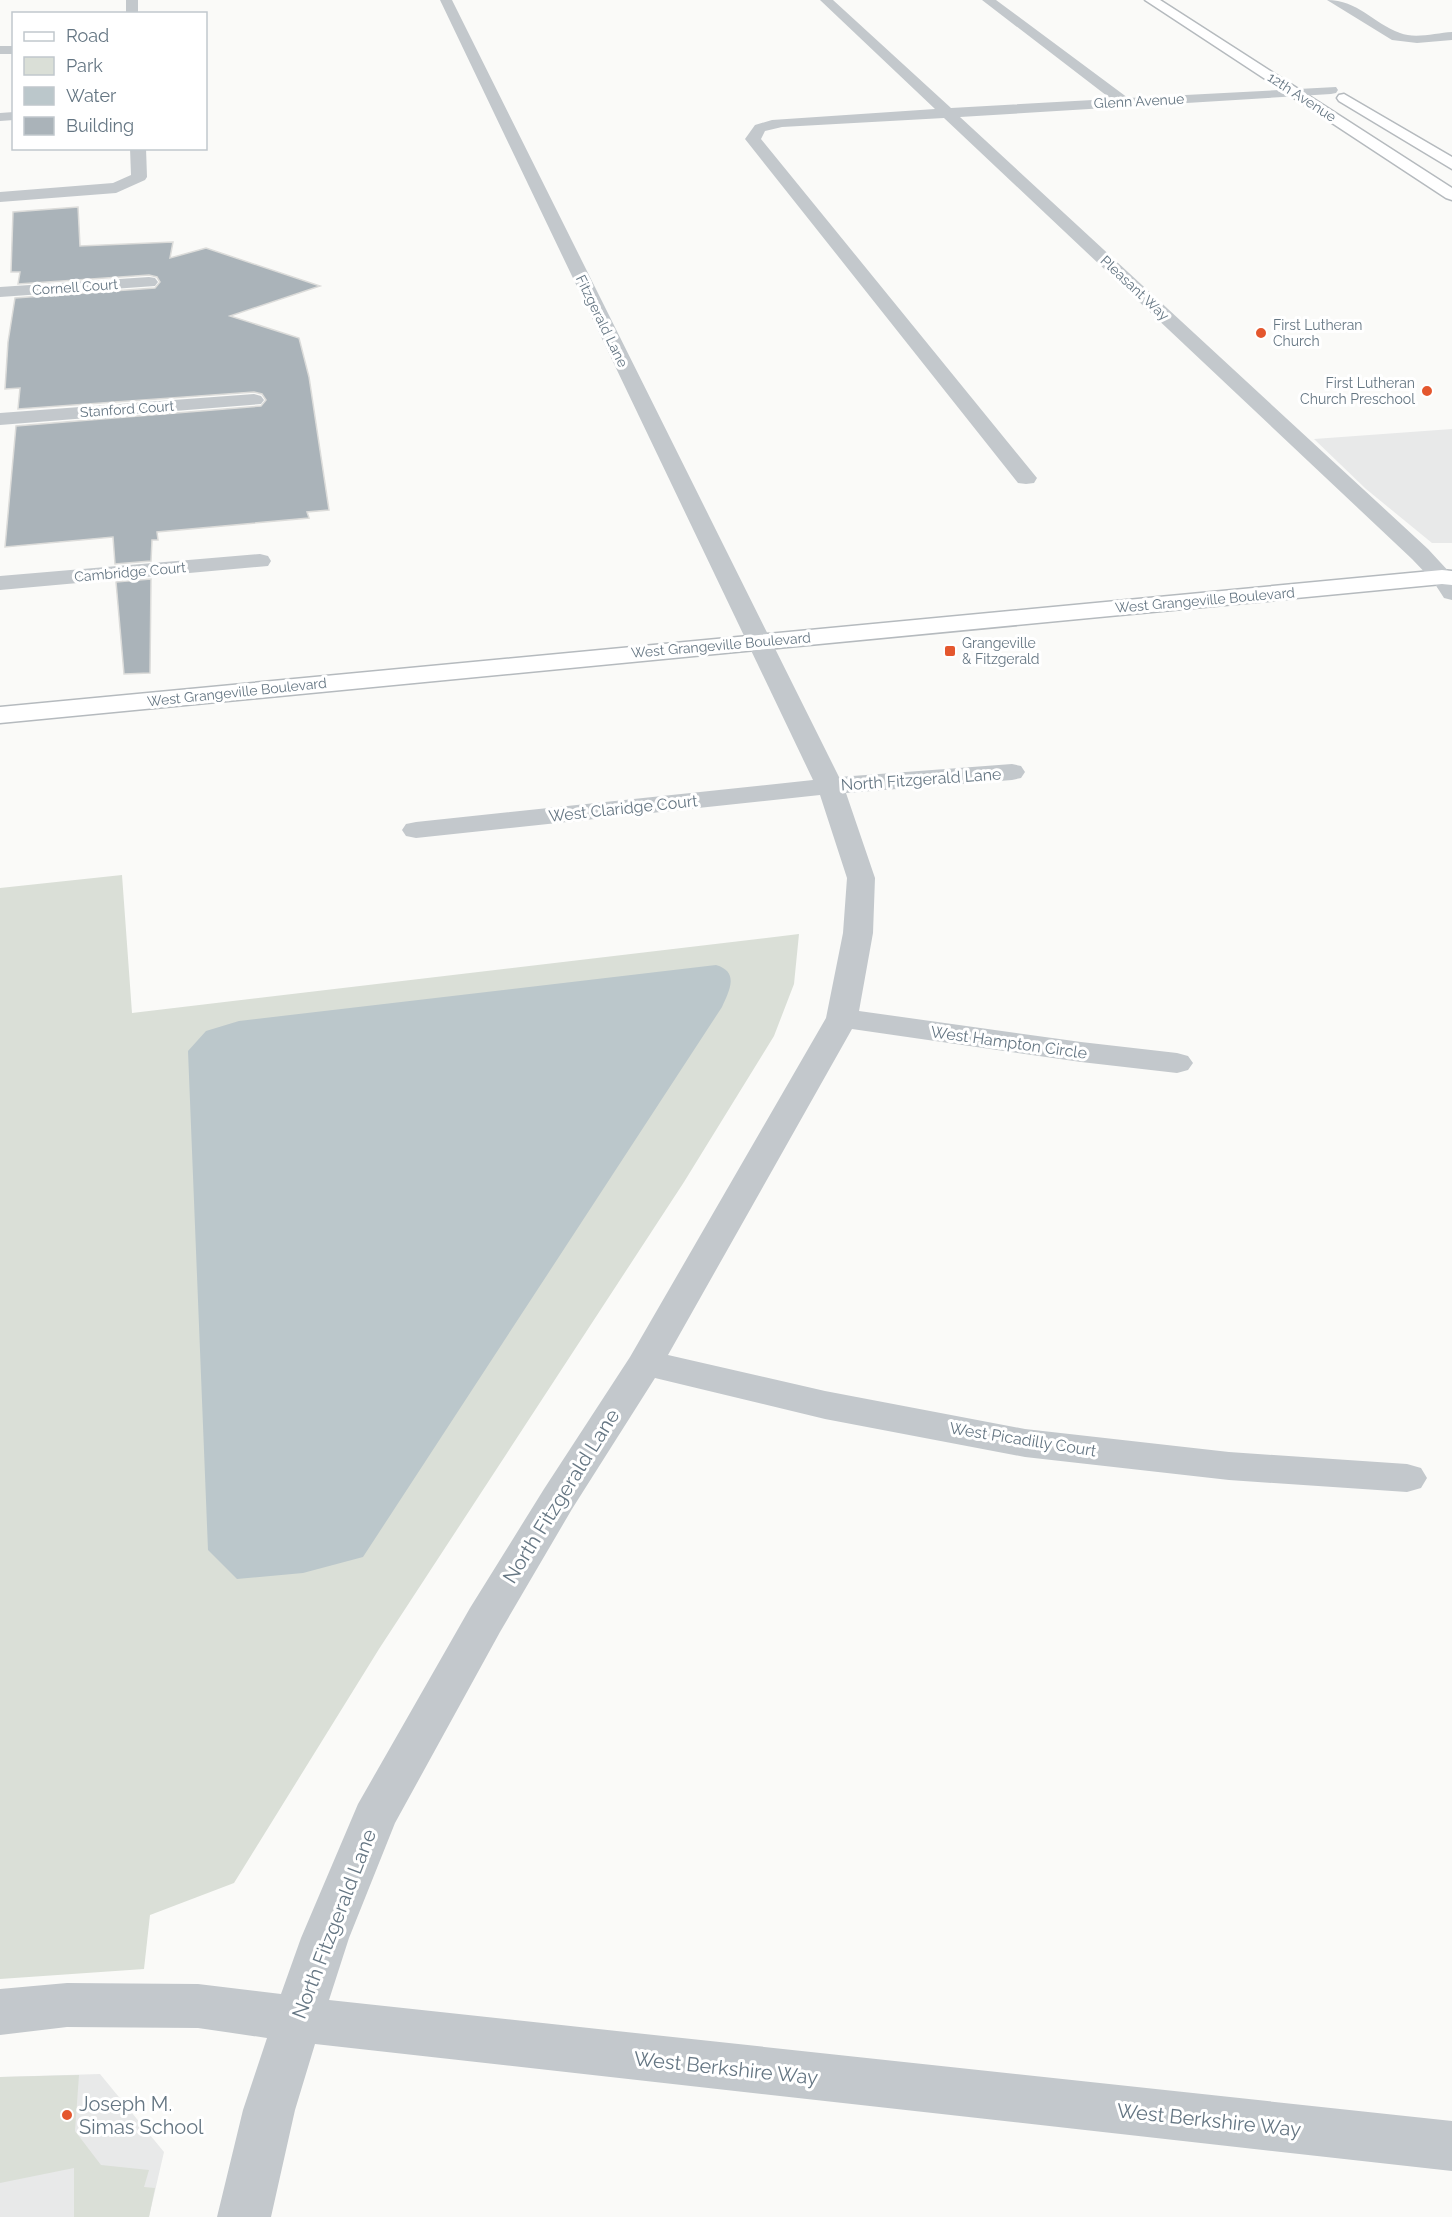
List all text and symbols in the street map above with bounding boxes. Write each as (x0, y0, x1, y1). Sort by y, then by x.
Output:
legend (12, 12, 207, 150)
text: Road (66, 25, 109, 46)
text: Park (66, 55, 103, 76)
street label: 12th Avenue (1265, 69, 1339, 125)
text: Water (66, 85, 117, 106)
street label: Glenn Avenue (1093, 91, 1185, 111)
text: Building (66, 115, 134, 136)
street label: Pleasant Way (1098, 252, 1173, 324)
street label: Fitzgerald Lane (573, 272, 631, 370)
street label: Cornell Court (32, 276, 119, 298)
place label: First Lutheran Church (1273, 317, 1362, 349)
marker: First Lutheran Church (1254, 326, 1268, 340)
place label: First Lutheran Church Preschool (1300, 375, 1415, 407)
marker: First Lutheran Church Preschool (1420, 384, 1434, 398)
street label: Stanford Court (79, 398, 175, 420)
street label: Cambridge Court (74, 559, 187, 585)
street label: West Grangeville Boulevard (1114, 584, 1296, 616)
street label: West Grangeville Boulevard (630, 629, 812, 661)
place label: Grangeville & Fitzgerald (962, 635, 1040, 667)
marker: Grangeville & Fitzgerald (943, 644, 957, 658)
street label: West Grangeville Boulevard (146, 675, 328, 709)
street label: North Fitzgerald Lane (840, 764, 1002, 795)
street label: West Claridge Court (548, 791, 699, 826)
street label: West Hampton Circle (930, 1022, 1088, 1063)
street label: North Fitzgerald Lane (498, 1404, 625, 1588)
street label: West Picadilly Court (948, 1419, 1098, 1461)
street label: North Fitzgerald Lane (287, 1826, 381, 2022)
street label: West Berkshire Way (633, 2046, 820, 2090)
place label: Joseph M. Simas School (79, 2092, 204, 2139)
street label: West Berkshire Way (1116, 2098, 1303, 2142)
marker: Joseph M. Simas School (60, 2108, 74, 2122)

